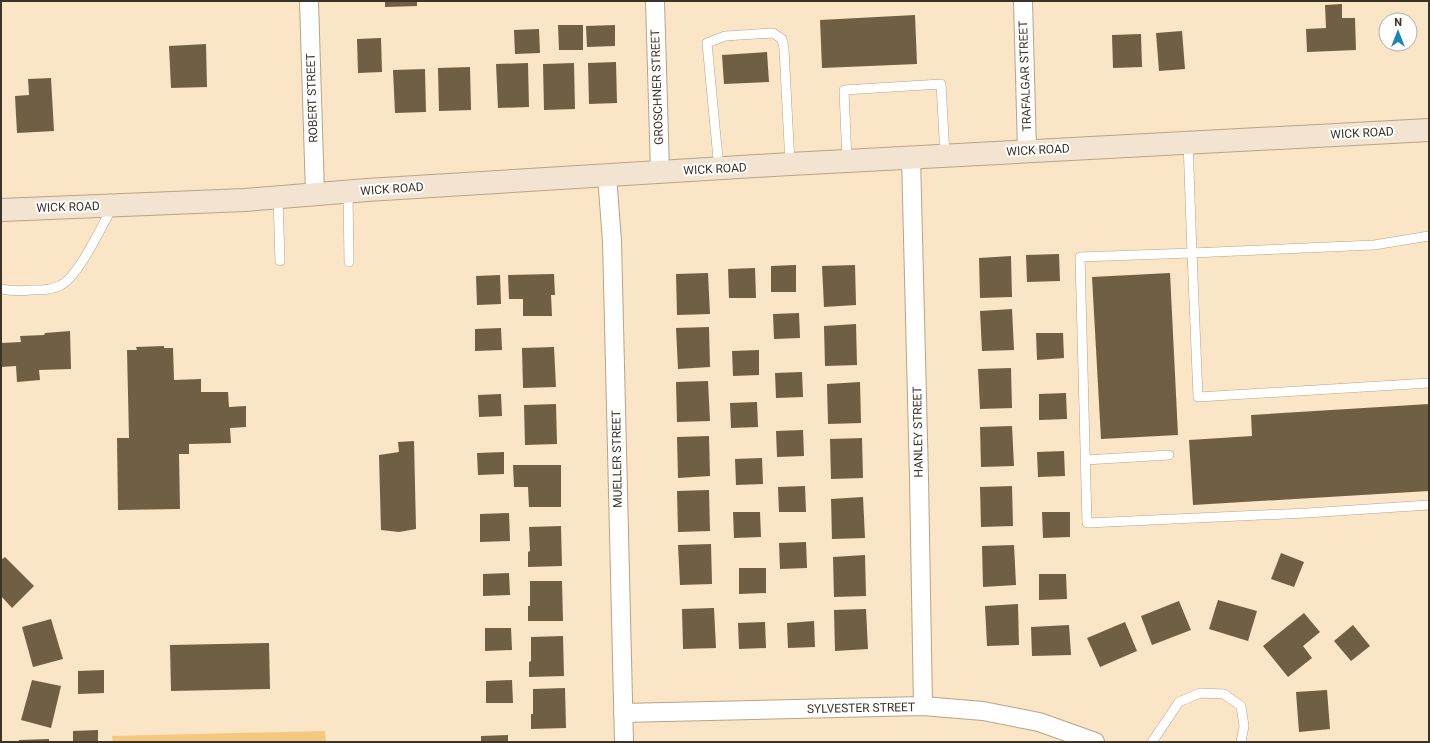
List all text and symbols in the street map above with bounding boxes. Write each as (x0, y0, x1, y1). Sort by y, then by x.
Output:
north arrow (1378, 12, 1418, 52)
text: N (1394, 16, 1402, 29)
street label: TRAFALGAR STREET (1016, 20, 1034, 132)
street label: GROSCHNER STREET (648, 29, 666, 145)
street label: ROBERT STREET (303, 53, 321, 143)
street label: WICK ROAD (1330, 124, 1394, 142)
street label: WICK ROAD (1006, 141, 1070, 159)
street label: WICK ROAD (683, 160, 747, 178)
street label: WICK ROAD (360, 180, 424, 198)
street label: WICK ROAD (36, 199, 100, 215)
street label: HANLEY STREET (910, 386, 926, 478)
street label: MUELLER STREET (609, 410, 625, 508)
street label: SYLVESTER STREET (807, 700, 915, 716)

